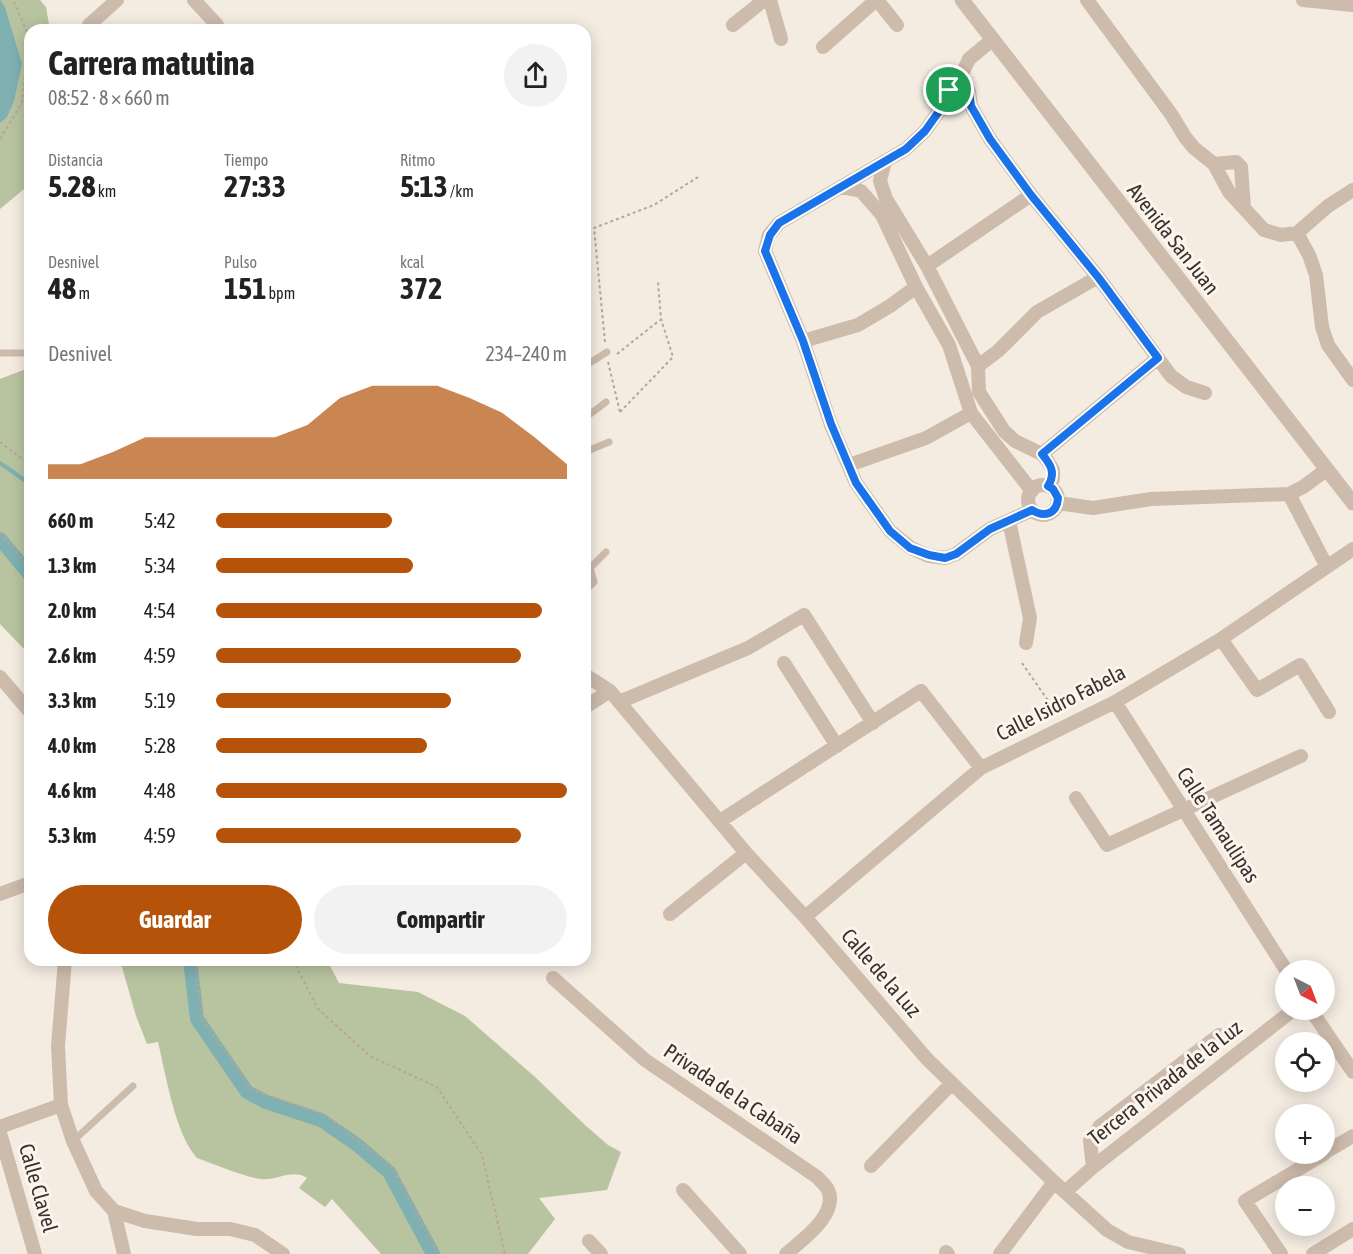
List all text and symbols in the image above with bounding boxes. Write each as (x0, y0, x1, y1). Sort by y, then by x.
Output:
text: Carrera matutina (48, 44, 255, 82)
button: share (504, 44, 567, 107)
pin (923, 64, 974, 115)
icon: arrive (932, 73, 965, 106)
text: 08:52 · 8 × 660 m (48, 86, 170, 109)
text: Distancia (48, 151, 103, 169)
text: Tiempo (224, 151, 268, 169)
text: Ritmo (400, 151, 435, 169)
text: 5.28 (48, 169, 96, 203)
text: 27:33 (224, 169, 286, 203)
text: 5:13 (400, 169, 448, 203)
street label: Avenida San Juan (1123, 178, 1225, 299)
text: km (96, 182, 116, 200)
text: /km (448, 182, 474, 200)
text: Desnivel (48, 253, 99, 271)
text: Pulso (224, 253, 257, 271)
text: kcal (400, 253, 424, 271)
text: 48 (48, 271, 76, 305)
text: 151 (224, 271, 266, 305)
text: 372 (400, 271, 442, 305)
text: m (76, 284, 90, 302)
text: bpm (266, 284, 295, 302)
text: Desnivel (48, 342, 112, 365)
text: 234–240 m (485, 342, 567, 365)
text: 660 m (48, 509, 93, 532)
text: 5:42 (144, 509, 176, 532)
text: 1.3 km (48, 554, 96, 577)
text: 5:34 (144, 554, 176, 577)
text: 2.0 km (48, 599, 96, 622)
text: 4:54 (144, 599, 176, 622)
text: 2.6 km (48, 644, 96, 667)
text: 4:59 (144, 644, 176, 667)
street label: Calle Isidro Fabela (992, 659, 1129, 745)
text: 3.3 km (48, 689, 96, 712)
text: 5:19 (144, 689, 176, 712)
text: 4.0 km (48, 734, 96, 757)
text: 5:28 (144, 734, 176, 757)
street label: Calle Tamaulipas (1173, 762, 1265, 887)
text: 4.6 km (48, 779, 96, 802)
text: 4:48 (144, 779, 176, 802)
text: 5.3 km (48, 824, 96, 847)
text: 4:59 (144, 824, 176, 847)
button: Guardar (48, 885, 302, 954)
button: Compartir (314, 885, 567, 954)
street label: Calle de la Luz (837, 923, 927, 1022)
north arrow (1275, 960, 1335, 1020)
map controls (1275, 960, 1335, 1236)
street label: Tercera Privada de la Luz (1083, 1015, 1246, 1150)
button: locate (1275, 1032, 1335, 1092)
street label: Privada de la Cabaña (660, 1038, 807, 1148)
button: + (1275, 1104, 1335, 1164)
street label: Calle Clavel (15, 1141, 63, 1235)
button: − (1275, 1176, 1335, 1236)

